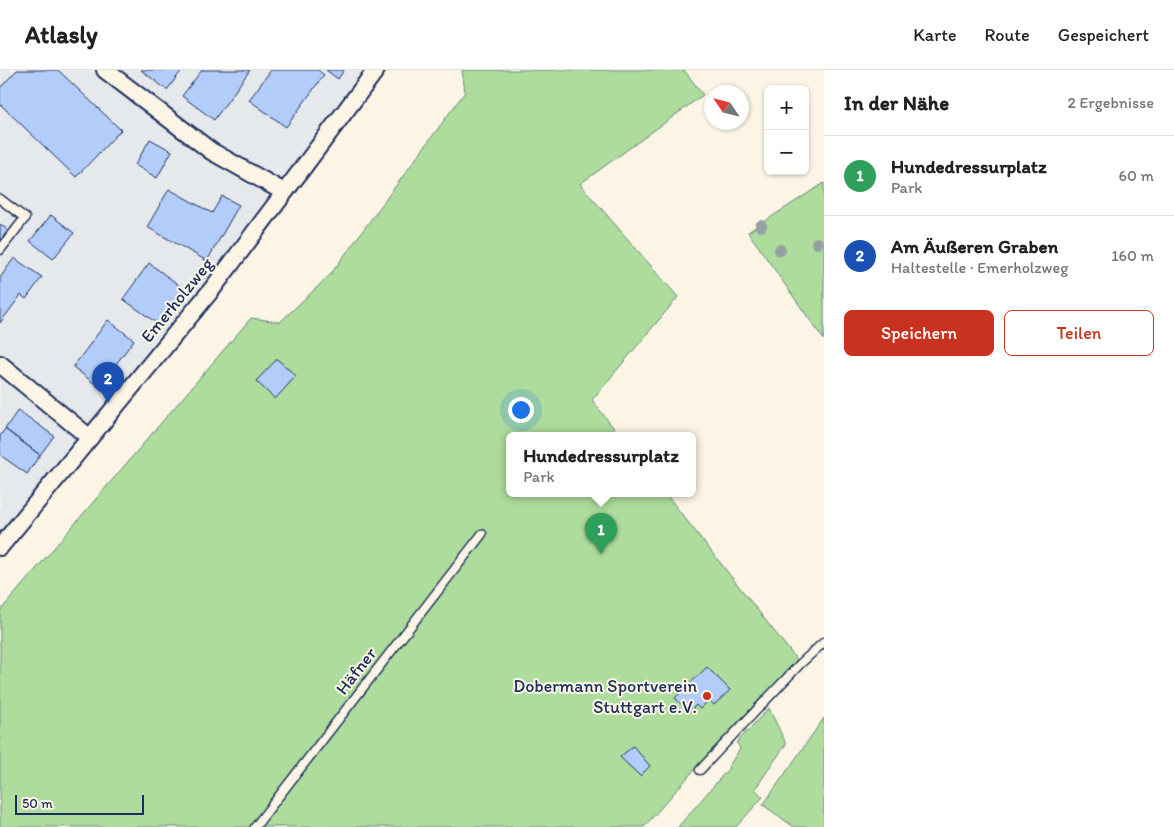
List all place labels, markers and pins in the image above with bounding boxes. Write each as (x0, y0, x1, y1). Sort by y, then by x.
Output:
pin: 2 (92, 362, 124, 403)
pin: 1 (585, 513, 617, 554)
place label: Dobermann Sportverein Stuttgart e.V. (513, 675, 697, 718)
marker: Dobermann Sportverein Stuttgart e.V. (701, 690, 713, 702)

